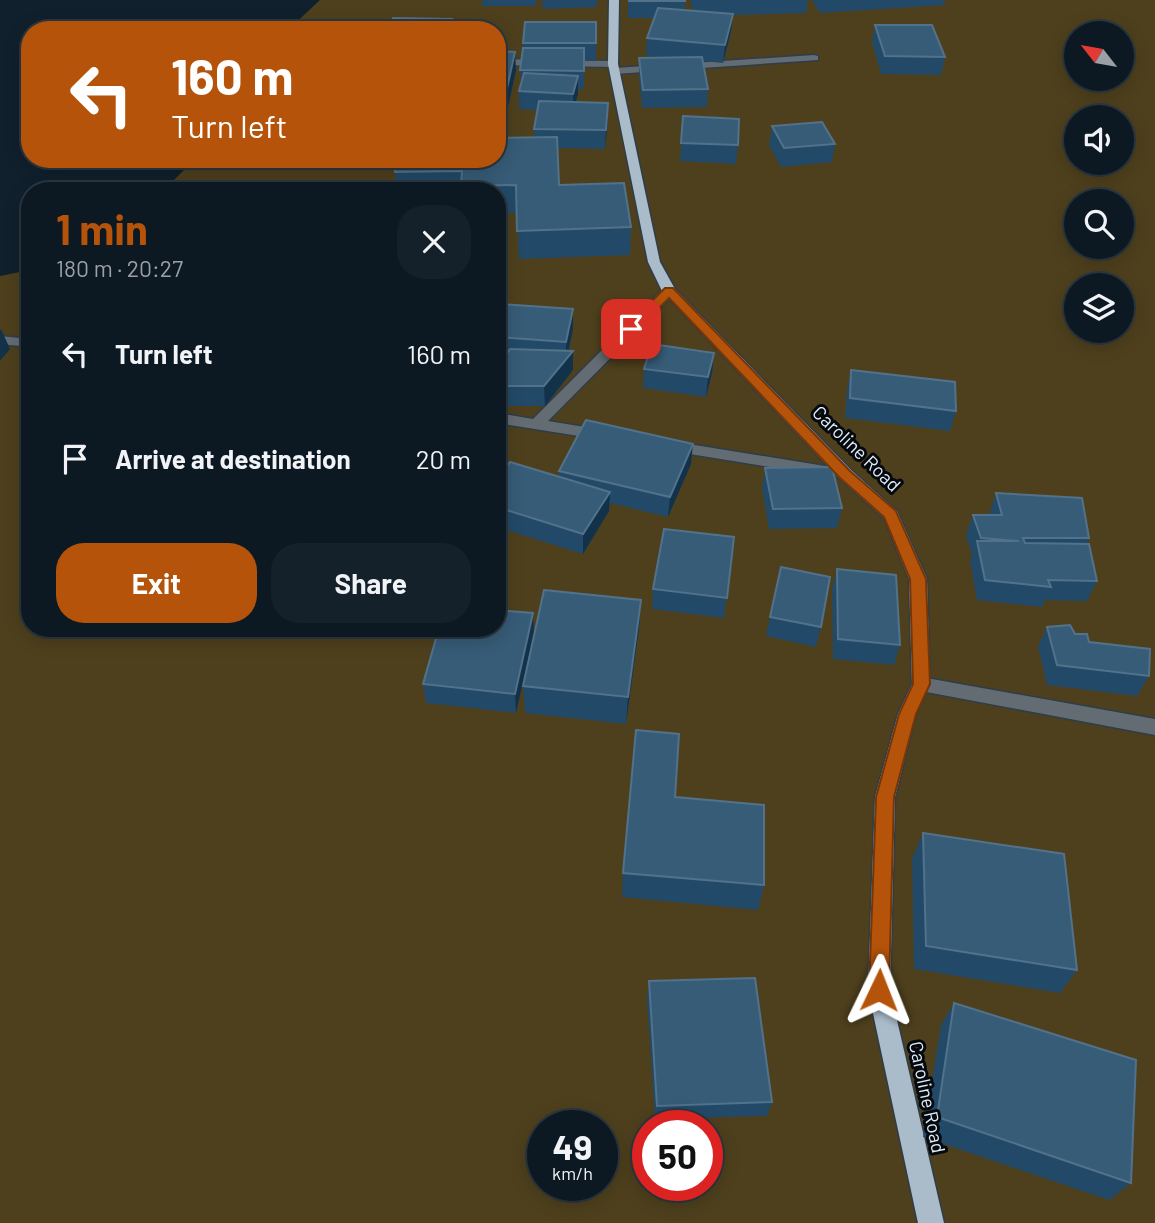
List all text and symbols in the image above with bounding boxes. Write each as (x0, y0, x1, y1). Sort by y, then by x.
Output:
north arrow (1064, 21, 1134, 91)
map controls (1064, 21, 1134, 343)
text: 160 m (171, 46, 293, 105)
icon: left (56, 49, 147, 140)
button: sound (1064, 105, 1134, 175)
text: Turn left (171, 106, 288, 144)
button: search (1064, 189, 1134, 259)
text: 1 min (56, 203, 148, 253)
button: close (397, 205, 471, 279)
text: 180 m · 20:27 (56, 254, 183, 282)
button: layers (1064, 273, 1134, 343)
pin (601, 299, 661, 359)
icon: arrive (612, 310, 650, 348)
icon: left (56, 335, 94, 373)
text: Turn left (115, 338, 213, 369)
text: 160 m (407, 338, 471, 369)
street label: Caroline Road (808, 400, 906, 496)
icon: arrive (56, 440, 94, 478)
text: Arrive at destination (115, 443, 351, 474)
text: 20 m (416, 443, 471, 474)
button: Exit (56, 543, 257, 623)
button: Share (271, 543, 471, 623)
position arrow (842, 953, 916, 1027)
street label: Caroline Road (905, 1039, 951, 1155)
speed limit sign: 50 (632, 1110, 723, 1201)
text: 49 (553, 1125, 592, 1167)
text: km/h (552, 1162, 593, 1184)

